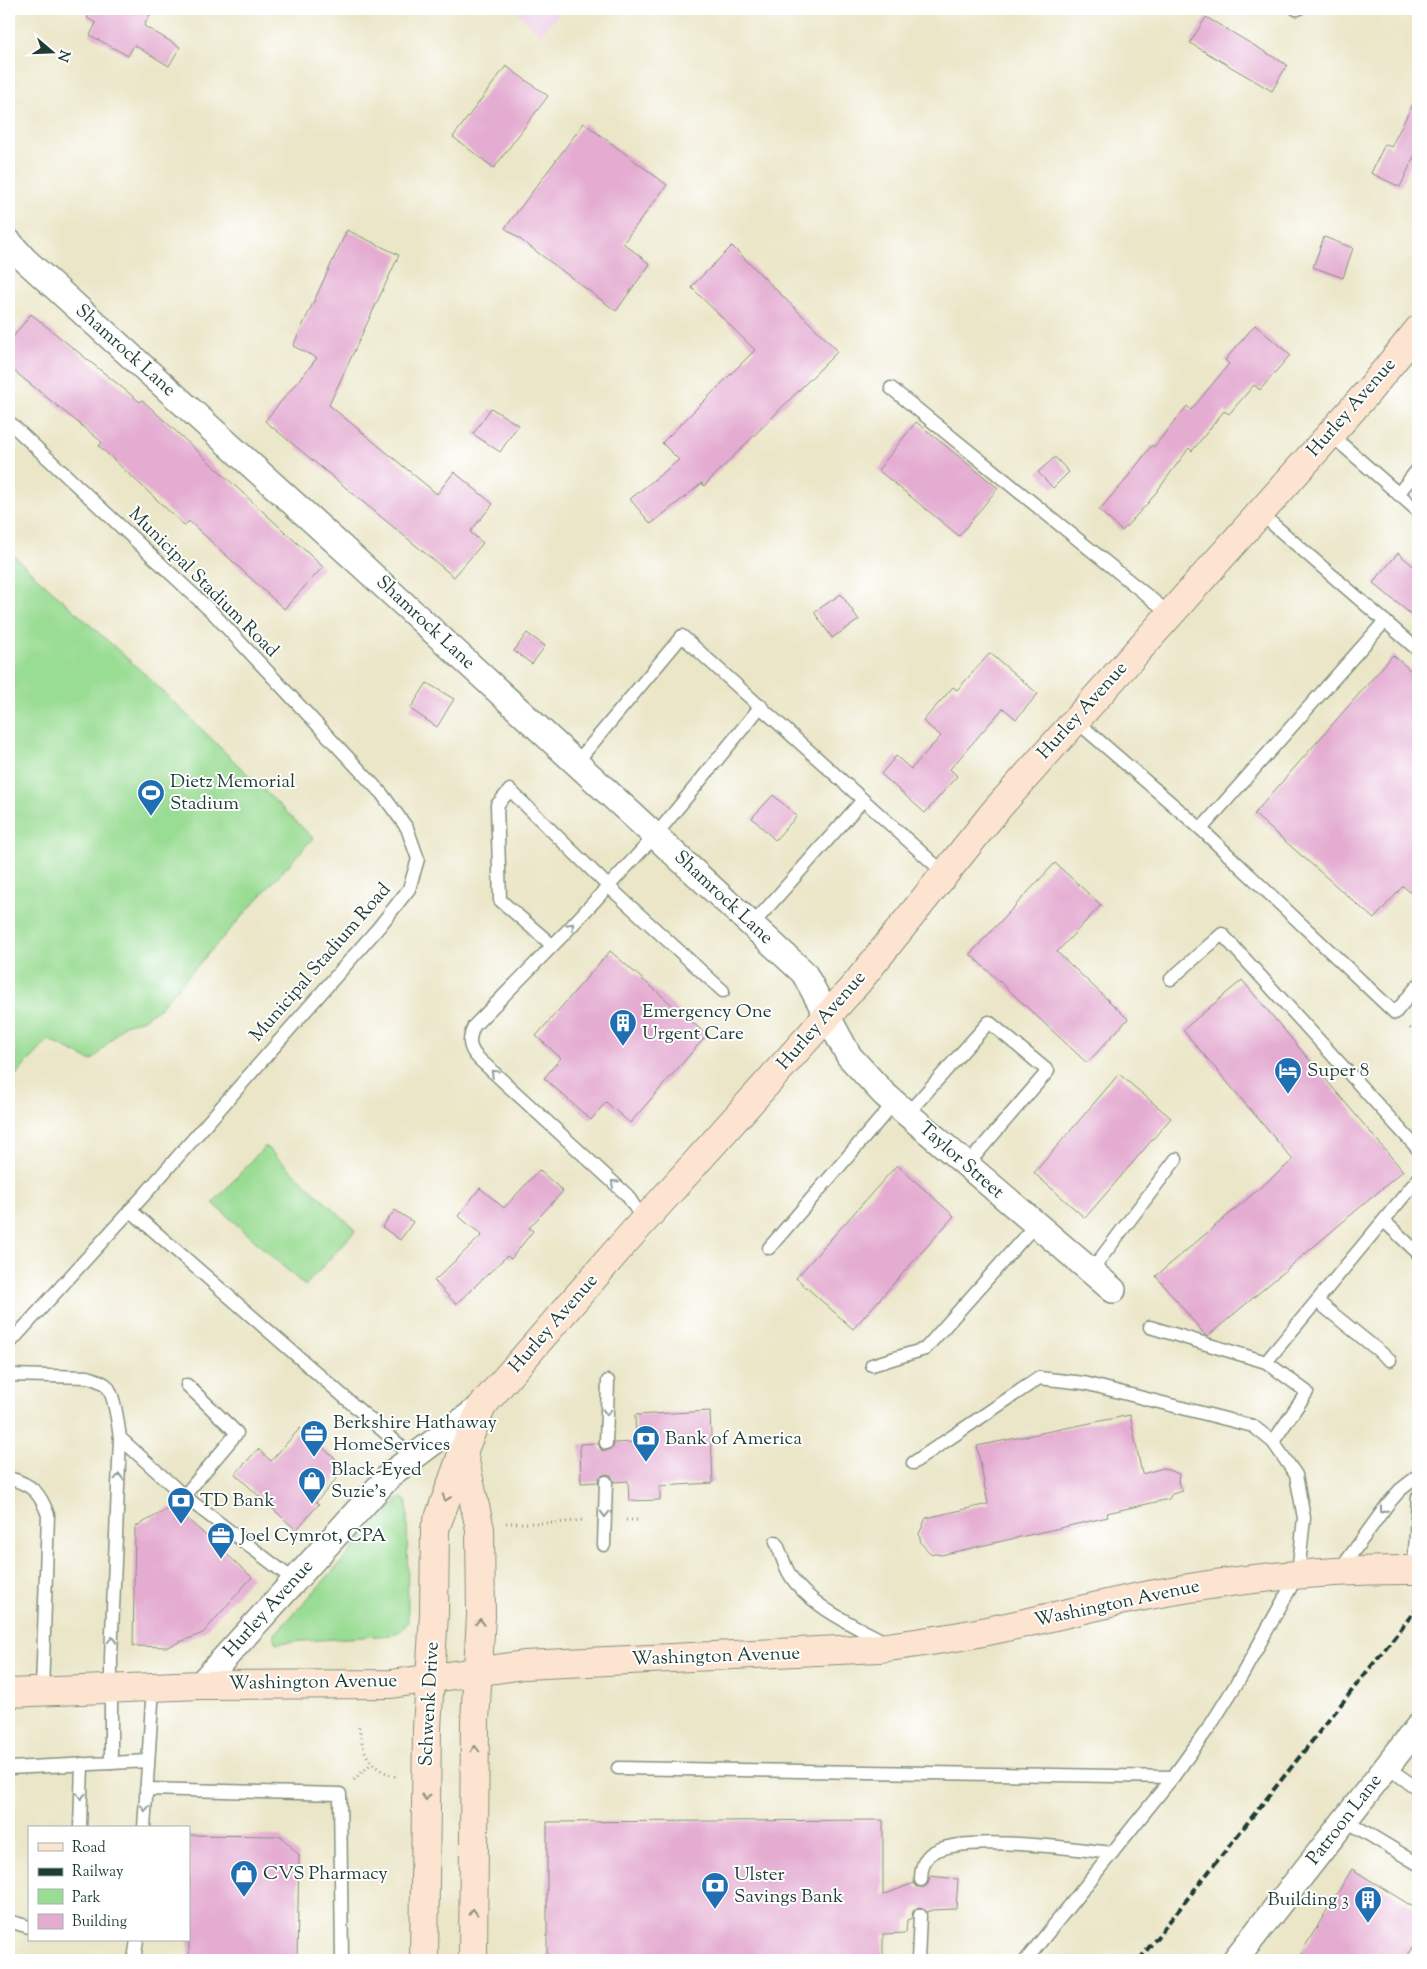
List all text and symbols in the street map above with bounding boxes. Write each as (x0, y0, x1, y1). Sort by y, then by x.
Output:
north arrow (28, 28, 78, 78)
text: N (51, 47, 74, 64)
street label: Shamrock Lane (69, 298, 181, 404)
street label: Hurley Avenue (1301, 352, 1403, 464)
street label: Municipal Stadium Road (122, 502, 284, 664)
street label: Shamrock Lane (369, 570, 481, 676)
street label: Hurley Avenue (1032, 656, 1135, 766)
place label: Dietz Memorial Stadium (170, 769, 295, 818)
sports icon: Dietz Memorial Stadium (136, 778, 166, 817)
street label: Shamrock Lane (667, 845, 779, 951)
street label: Municipal Stadium Road (244, 877, 398, 1048)
one-way arrow (565, 923, 574, 932)
street label: Hurley Avenue (771, 965, 873, 1077)
place label: Emergency One Urgent Care (642, 999, 772, 1048)
building icon: Emergency One Urgent Care (608, 1008, 638, 1047)
hotel icon: Super 8 (1273, 1056, 1303, 1095)
place label: Super 8 (1307, 1058, 1369, 1085)
one-way arrow (491, 1070, 500, 1079)
street label: Taylor Street (912, 1116, 1010, 1206)
one-way arrow (611, 1180, 620, 1189)
street label: Hurley Avenue (503, 1268, 605, 1380)
one-way arrow (602, 1408, 612, 1416)
place label: Berkshire Hathaway HomeServices (333, 1410, 498, 1459)
office icon: Berkshire Hathaway HomeServices (299, 1419, 329, 1458)
bank icon: Bank of America (631, 1424, 661, 1463)
place label: Bank of America (665, 1426, 802, 1453)
place label: Black-Eyed Suzie's (331, 1457, 422, 1506)
shop icon: Black-Eyed Suzie's (297, 1466, 327, 1505)
one-way arrow (113, 1473, 124, 1481)
bank icon: TD Bank (166, 1486, 196, 1525)
place label: TD Bank (200, 1488, 275, 1515)
one-way arrow (442, 1493, 452, 1502)
one-way arrow (1381, 1504, 1389, 1513)
one-way arrow (600, 1510, 610, 1518)
office icon: Joel Cymrot, CPA (206, 1521, 236, 1560)
place label: Joel Cymrot, CPA (239, 1523, 387, 1550)
street label: Hurley Avenue (218, 1554, 321, 1664)
street label: Washington Avenue (1032, 1573, 1202, 1635)
one-way arrow (475, 1618, 486, 1626)
one-way arrow (106, 1635, 117, 1643)
street label: Schwenk Drive (413, 1641, 447, 1767)
street label: Washington Avenue (631, 1641, 801, 1673)
street label: Washington Avenue (228, 1668, 398, 1698)
one-way arrow (470, 1745, 480, 1752)
street label: Patroon Lane (1301, 1769, 1389, 1871)
one-way arrow (76, 1792, 87, 1800)
one-way arrow (421, 1793, 431, 1801)
one-way arrow (139, 1805, 150, 1813)
legend (28, 1826, 190, 1942)
text: Road (72, 1838, 106, 1859)
shop icon: CVS Pharmacy (229, 1859, 259, 1898)
place label: CVS Pharmacy (263, 1861, 388, 1888)
text: Railway (72, 1862, 124, 1883)
place label: Ulster Savings Bank (734, 1862, 844, 1911)
bank icon: Ulster Savings Bank (700, 1871, 730, 1910)
building icon: Building 3 (1353, 1885, 1383, 1924)
place label: Building 3 (1267, 1887, 1349, 1914)
text: Park (72, 1888, 101, 1909)
one-way arrow (468, 1907, 478, 1915)
text: Building (72, 1912, 127, 1933)

